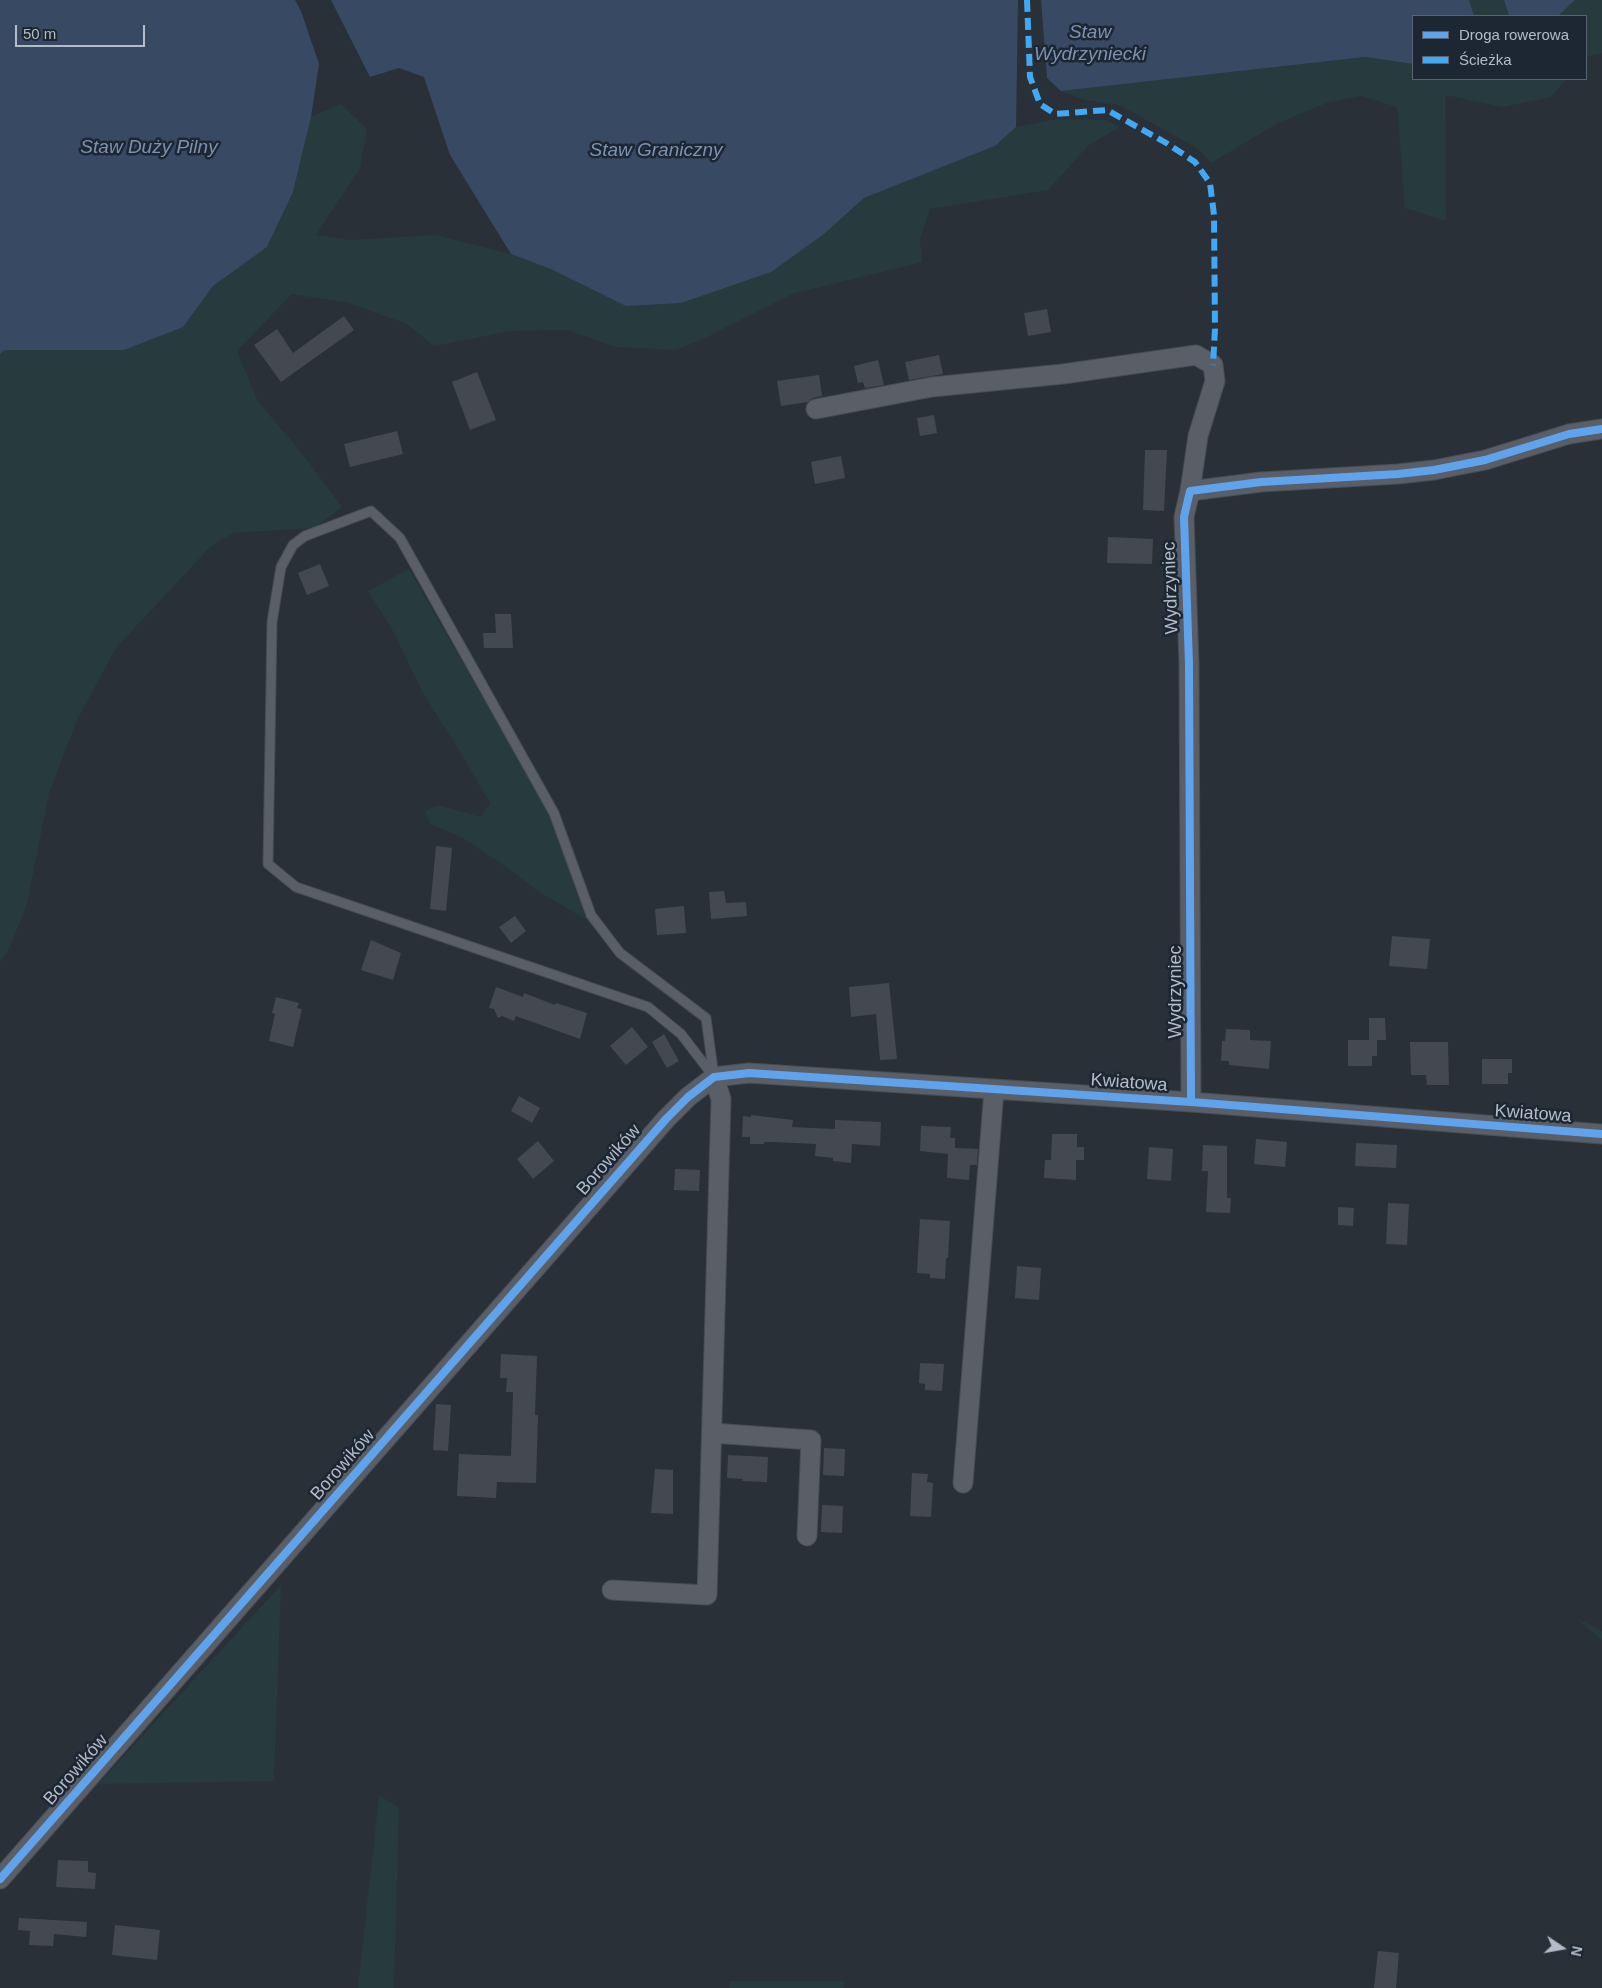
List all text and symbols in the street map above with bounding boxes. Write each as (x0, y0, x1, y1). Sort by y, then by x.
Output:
scale bar (18, 15, 148, 47)
legend (1412, 15, 1587, 80)
water label: Staw Wydrzyniecki (1034, 22, 1146, 66)
text: 50 m (23, 25, 56, 42)
text: Droga rowerowa (1459, 26, 1569, 43)
text: Ścieżka (1459, 51, 1512, 68)
water label: Staw Duży Pilny (80, 137, 218, 159)
water label: Staw Graniczny (589, 140, 723, 162)
street label: Wydrzyniec (1159, 541, 1183, 635)
street label: Wydrzyniec (1165, 946, 1187, 1038)
street label: Kwiatowa (1090, 1070, 1168, 1096)
street label: Kwiatowa (1494, 1101, 1572, 1127)
street label: Borowików (572, 1120, 646, 1200)
street label: Borowików (306, 1425, 380, 1505)
street label: Borowików (39, 1730, 113, 1810)
north arrow (1537, 1923, 1587, 1973)
text: N (1568, 1945, 1586, 1958)

